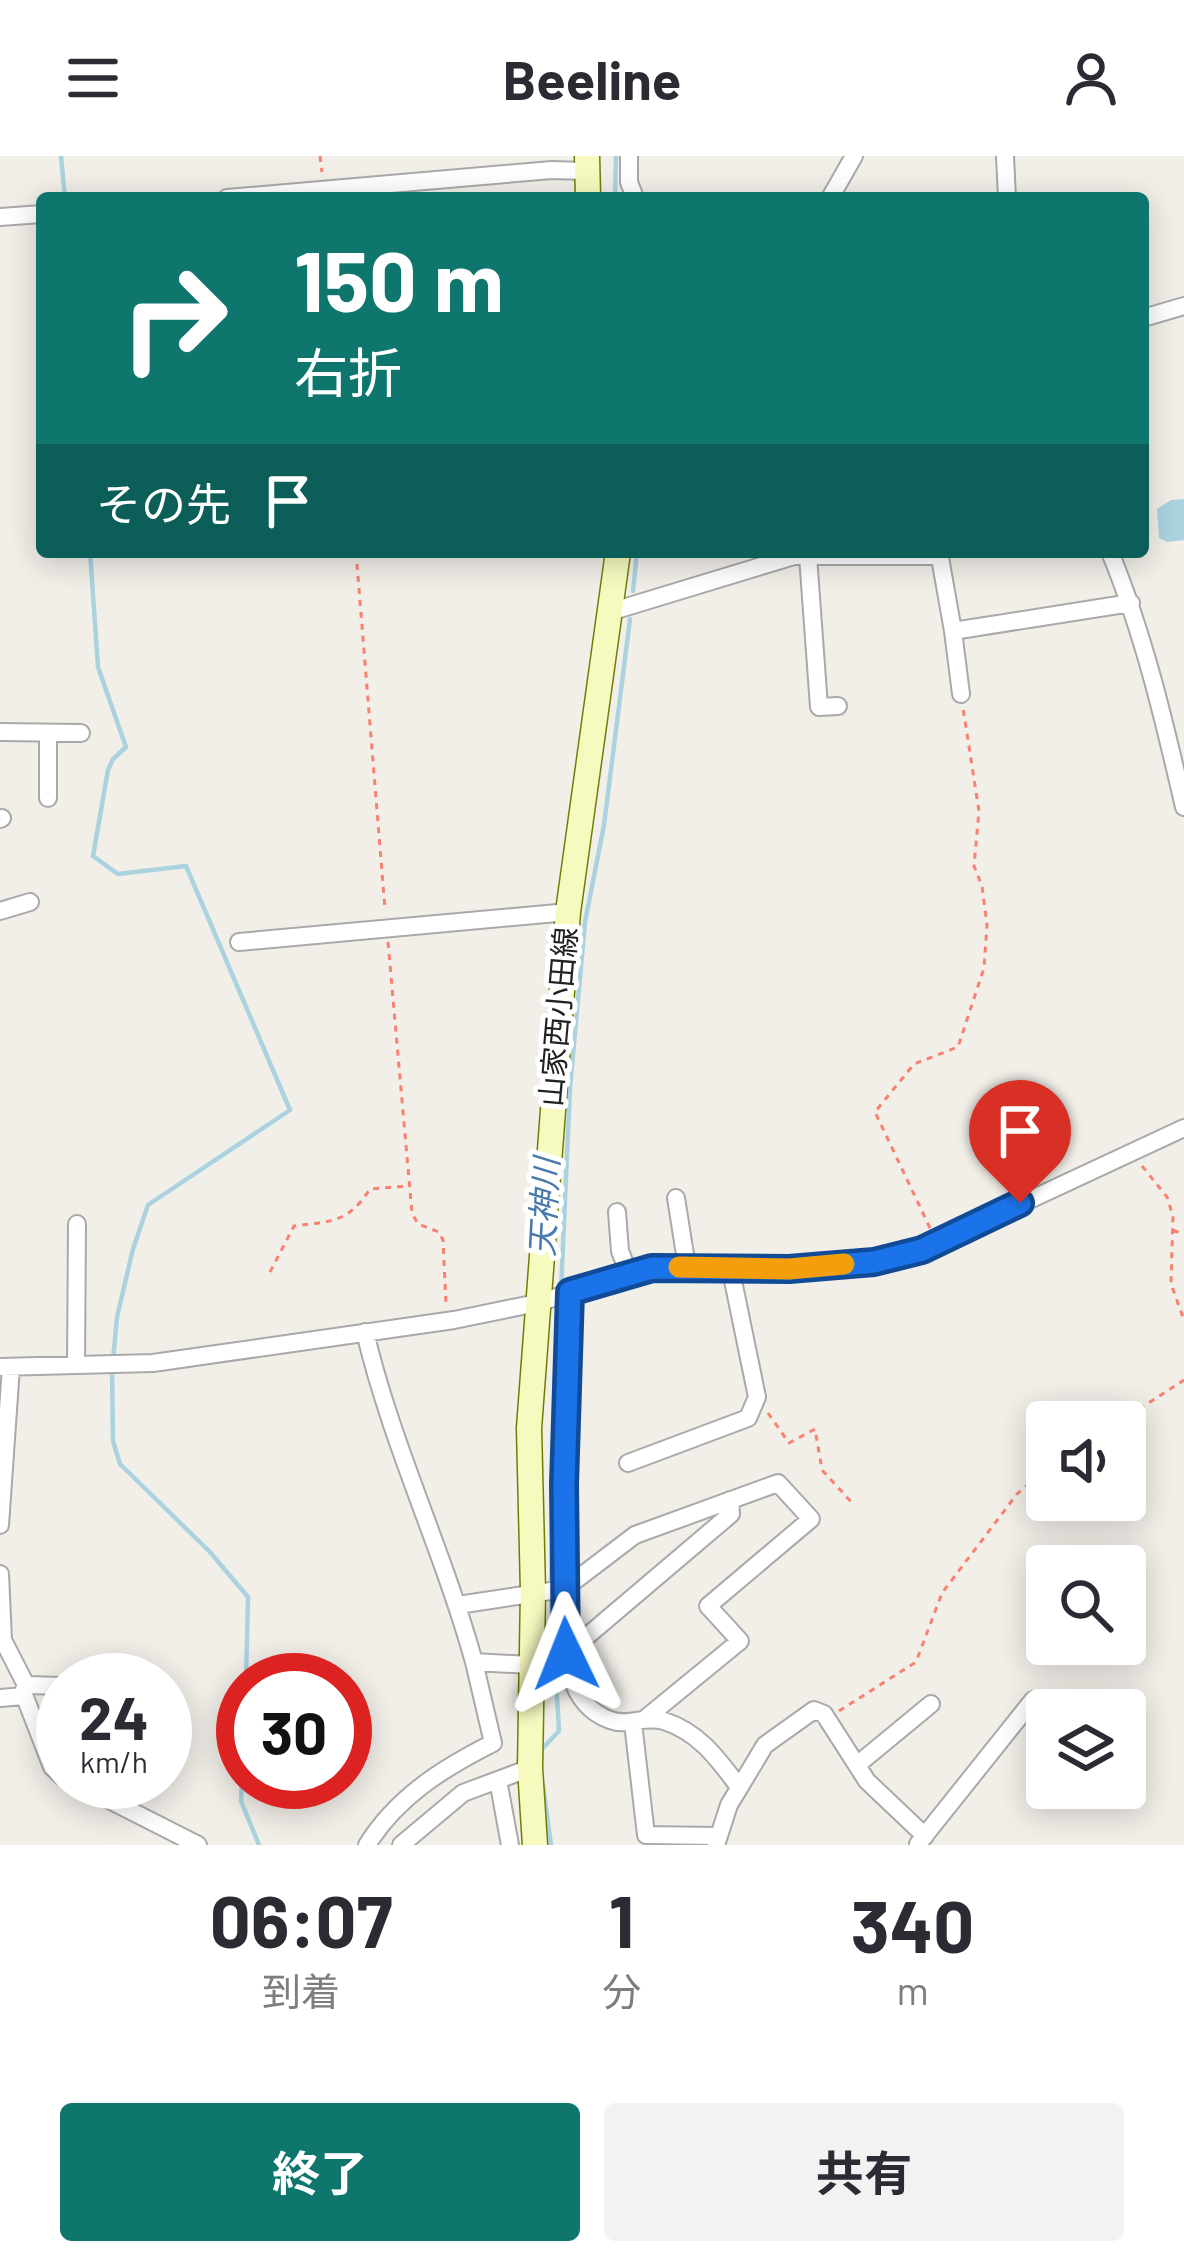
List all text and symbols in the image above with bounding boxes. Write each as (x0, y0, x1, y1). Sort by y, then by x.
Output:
icon: menu (60, 45, 126, 111)
icon: person (1058, 45, 1124, 111)
text: Beeline (503, 46, 681, 111)
text: 150 m (294, 228, 504, 329)
icon: right (96, 240, 252, 396)
text: 右折 (294, 339, 402, 404)
icon: arrive (255, 468, 321, 534)
text: その先 (96, 476, 231, 530)
street label: 山家西小田線 (531, 926, 583, 1108)
pin (969, 1080, 1071, 1203)
icon: arrive (987, 1098, 1053, 1164)
water label: 天神川 (520, 1153, 566, 1257)
map controls (1026, 1401, 1146, 1809)
button: sound (1026, 1401, 1146, 1521)
button: search (1026, 1545, 1146, 1665)
position arrow (503, 1591, 629, 1717)
speed limit sign: 30 (216, 1653, 372, 1809)
text: 24 (79, 1680, 149, 1752)
button: layers (1026, 1689, 1146, 1809)
text: km/h (80, 1743, 148, 1779)
text: 06:07 (210, 1876, 392, 1962)
text: 1 (609, 1876, 634, 1962)
text: 340 (851, 1881, 974, 1967)
text: m (896, 1966, 929, 2013)
text: 到着 (262, 1967, 340, 2014)
text: 分 (602, 1967, 641, 2014)
button: 終了 (60, 2103, 580, 2241)
button: 共有 (604, 2103, 1124, 2241)

